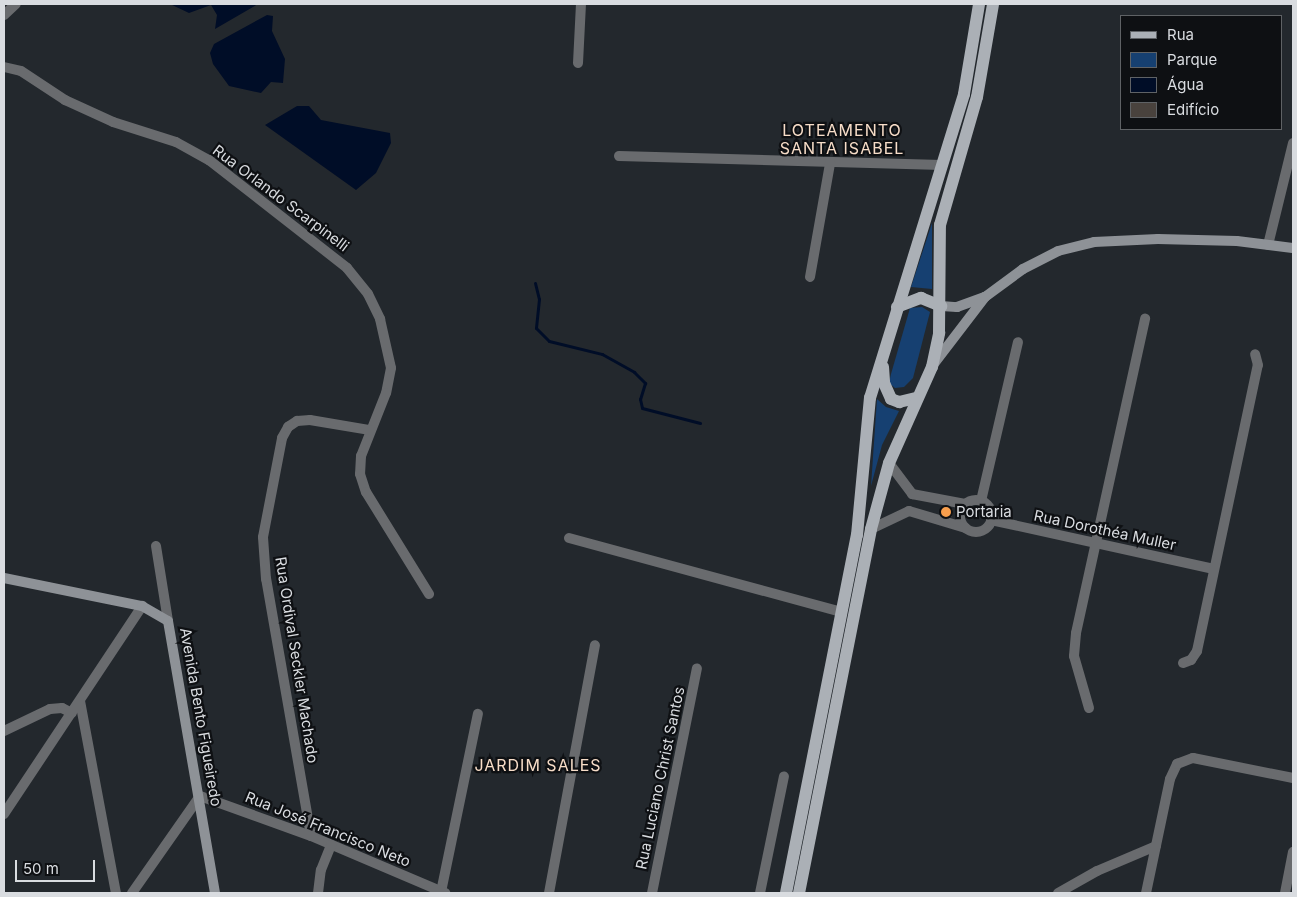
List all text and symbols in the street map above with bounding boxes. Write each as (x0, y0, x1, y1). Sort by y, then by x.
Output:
legend (1120, 15, 1282, 130)
text: Rua (1167, 25, 1194, 44)
text: Parque (1167, 50, 1217, 69)
text: Água (1167, 75, 1204, 94)
text: Edifício (1167, 100, 1219, 119)
district label: LOTEAMENTO SANTA ISABEL (778, 120, 906, 158)
street label: Rua Orlando Scarpinelli (209, 141, 353, 255)
place label: Portaria (956, 503, 1012, 521)
marker: Portaria (940, 506, 952, 518)
street label: Rua Dorothéa Muller (1032, 506, 1178, 554)
street label: Rua Ordival Seckler Machado (272, 555, 322, 765)
street label: Avenida Bento Figueiredo (176, 626, 226, 808)
street label: Rua Luciano Christ Santos (632, 685, 688, 871)
district label: JARDIM SALES (473, 755, 603, 775)
street label: Rua José Francisco Neto (243, 788, 413, 870)
scale bar (18, 850, 98, 882)
text: 50 m (23, 859, 59, 878)

